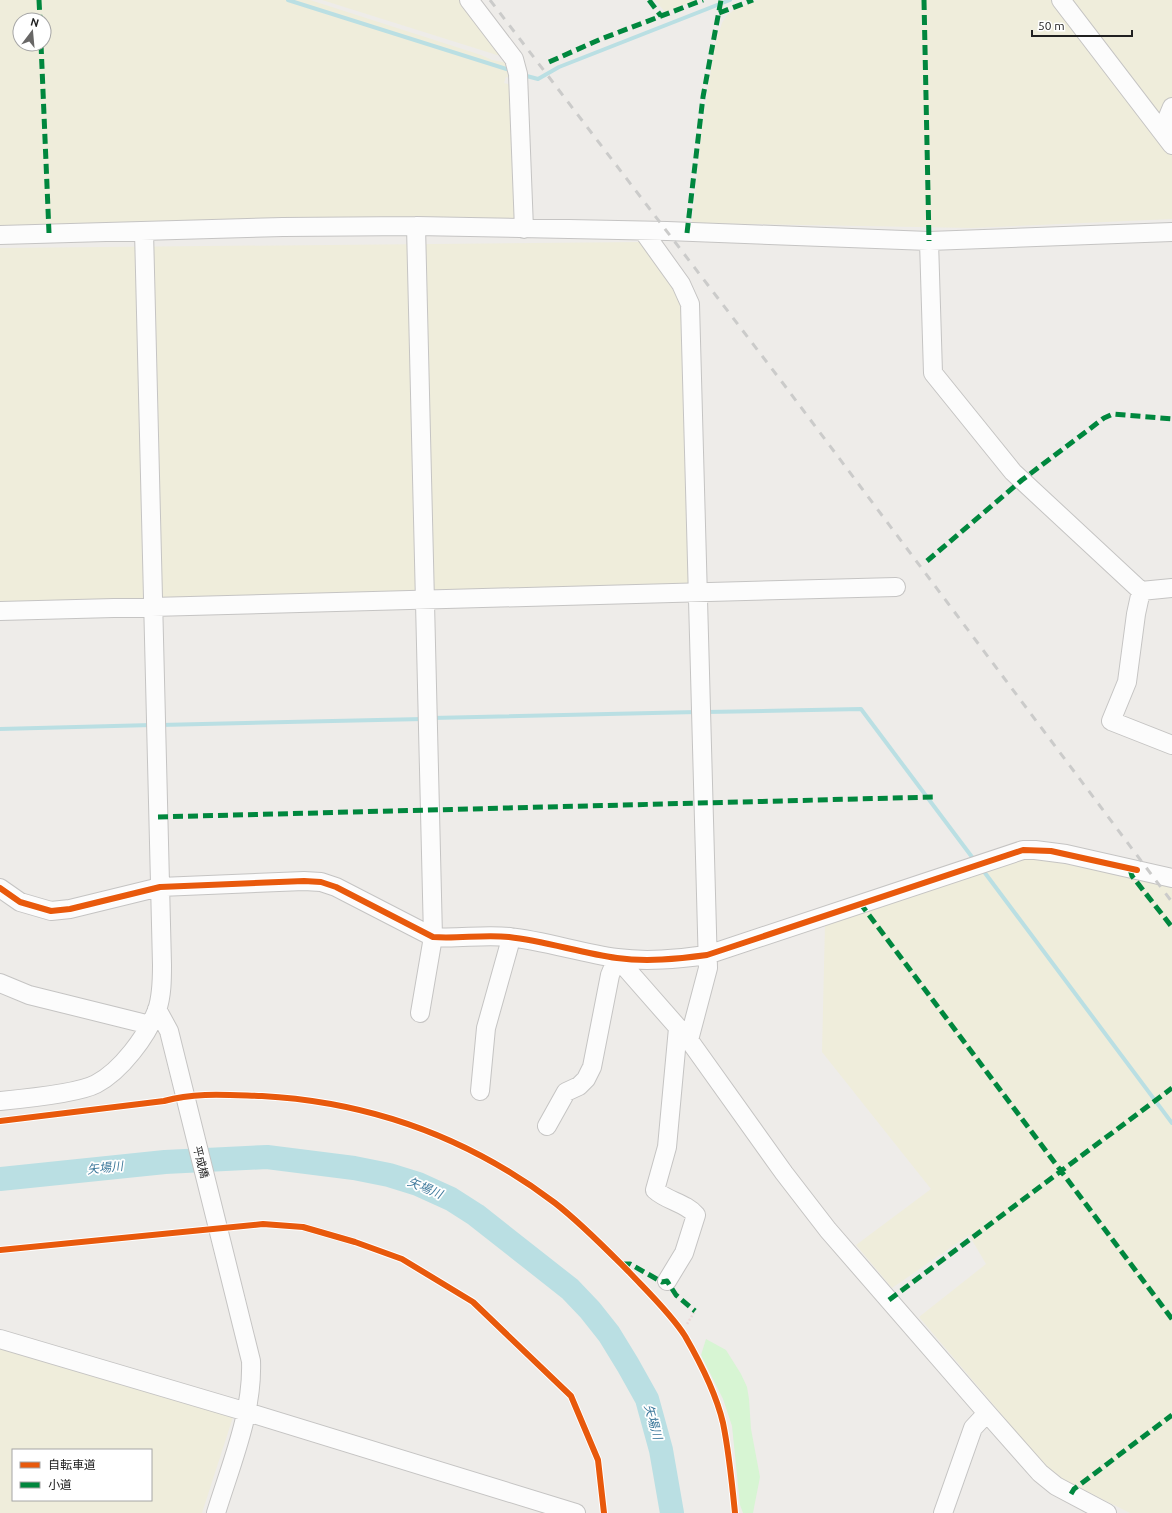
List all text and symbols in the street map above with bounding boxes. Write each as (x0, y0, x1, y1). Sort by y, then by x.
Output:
north arrow (12, 12, 52, 52)
scale bar (1032, 12, 1132, 38)
text: N (29, 15, 40, 29)
text: 50 m (1038, 19, 1065, 32)
street label: 平成橋 (191, 1145, 211, 1179)
water label: 矢場川 (86, 1159, 126, 1176)
water label: 矢場川 (406, 1175, 446, 1201)
water label: 矢場川 (642, 1403, 665, 1443)
legend (12, 1449, 152, 1501)
text: 自転車道 (48, 1458, 96, 1471)
text: 小道 (48, 1478, 72, 1491)

